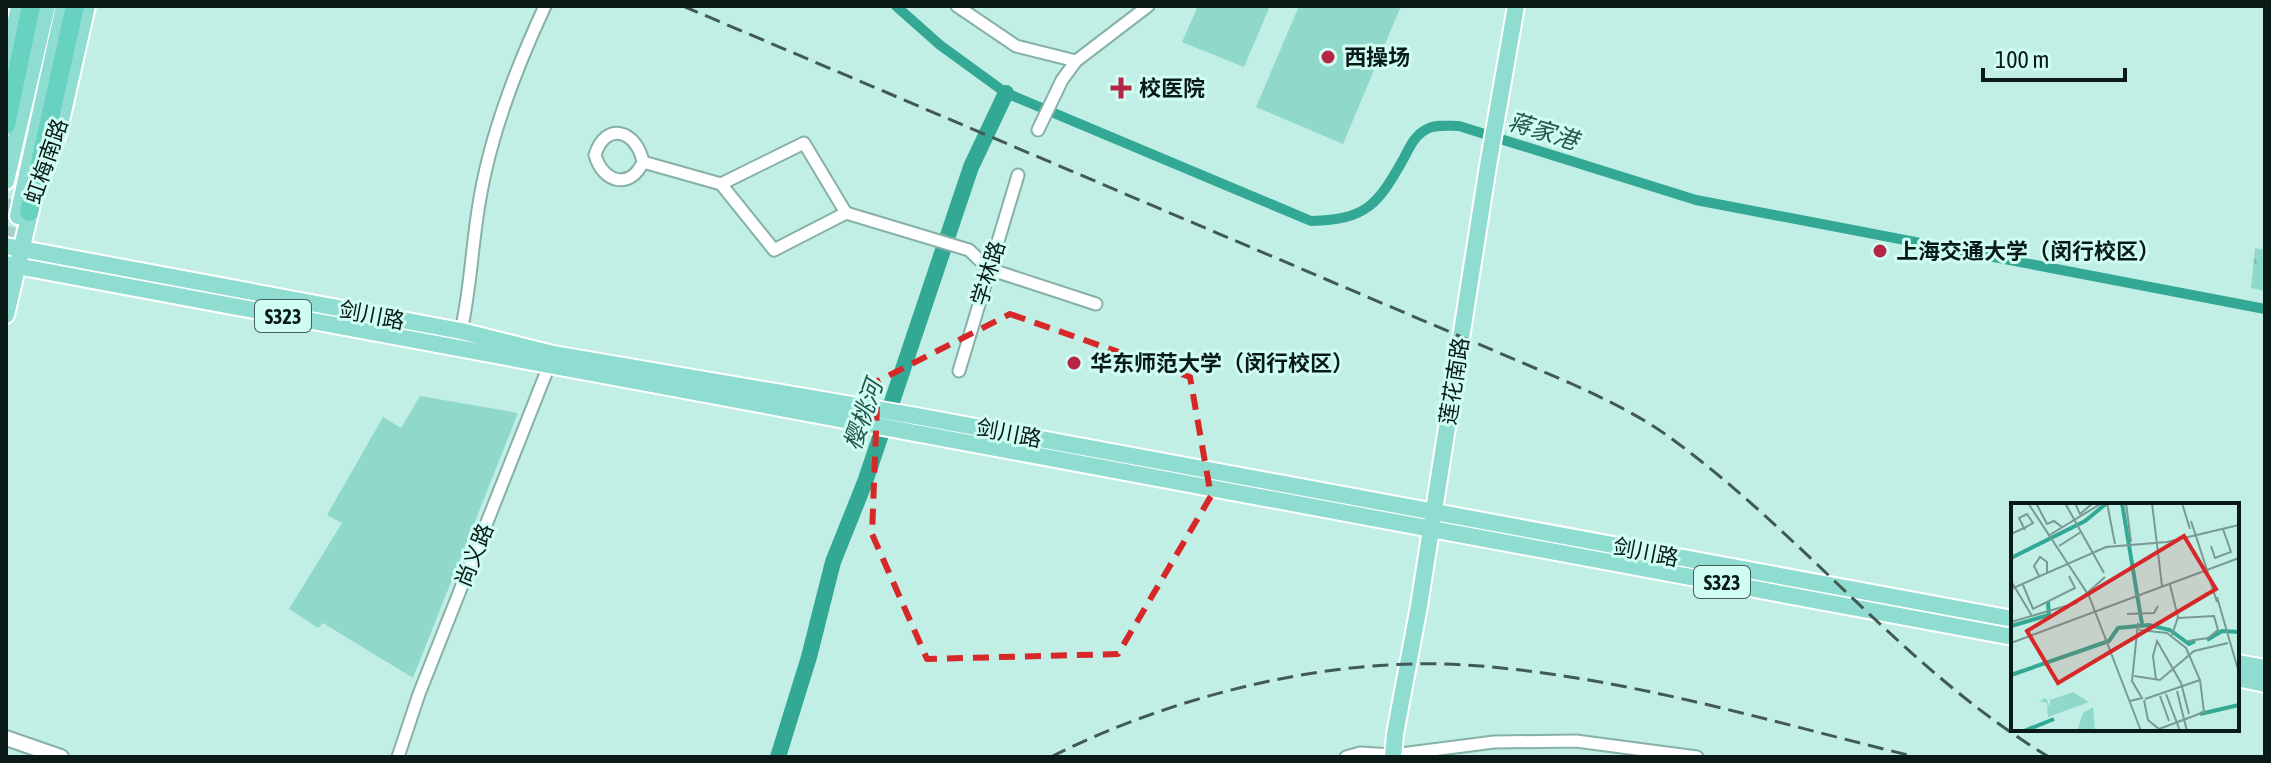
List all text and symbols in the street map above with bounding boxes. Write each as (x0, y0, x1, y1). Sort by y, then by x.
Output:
scale bar (1983, 32, 2125, 82)
place label: 西操场 (1344, 44, 1410, 70)
text: 100 m (1995, 46, 2049, 73)
marker: 西操场 (1319, 48, 1337, 66)
place label: 校医院 (1139, 75, 1205, 101)
marker: 校医院 (1110, 77, 1132, 99)
water label: 蒋家港 (1505, 108, 1584, 155)
street label: 虹梅南路 (19, 115, 73, 207)
street label: 学林路 (966, 238, 1010, 308)
place label: 上海交通大学（闵行校区） (1896, 238, 2160, 264)
marker: 上海交通大学（闵行校区） (1871, 242, 1889, 260)
street label: 剑川路 (337, 296, 407, 334)
road number: S323 (255, 300, 311, 332)
street label: 莲花南路 (1434, 336, 1474, 426)
place label: 华东师范大学（闵行校区） (1090, 350, 1354, 376)
marker: 华东师范大学（闵行校区） (1065, 354, 1083, 372)
water label: 樱桃河 (839, 373, 889, 453)
street label: 剑川路 (974, 414, 1044, 452)
inset map (2011, 503, 2239, 731)
street label: 尚义路 (450, 520, 498, 590)
street label: 剑川路 (1611, 533, 1681, 571)
road number: S323 (1694, 566, 1750, 598)

